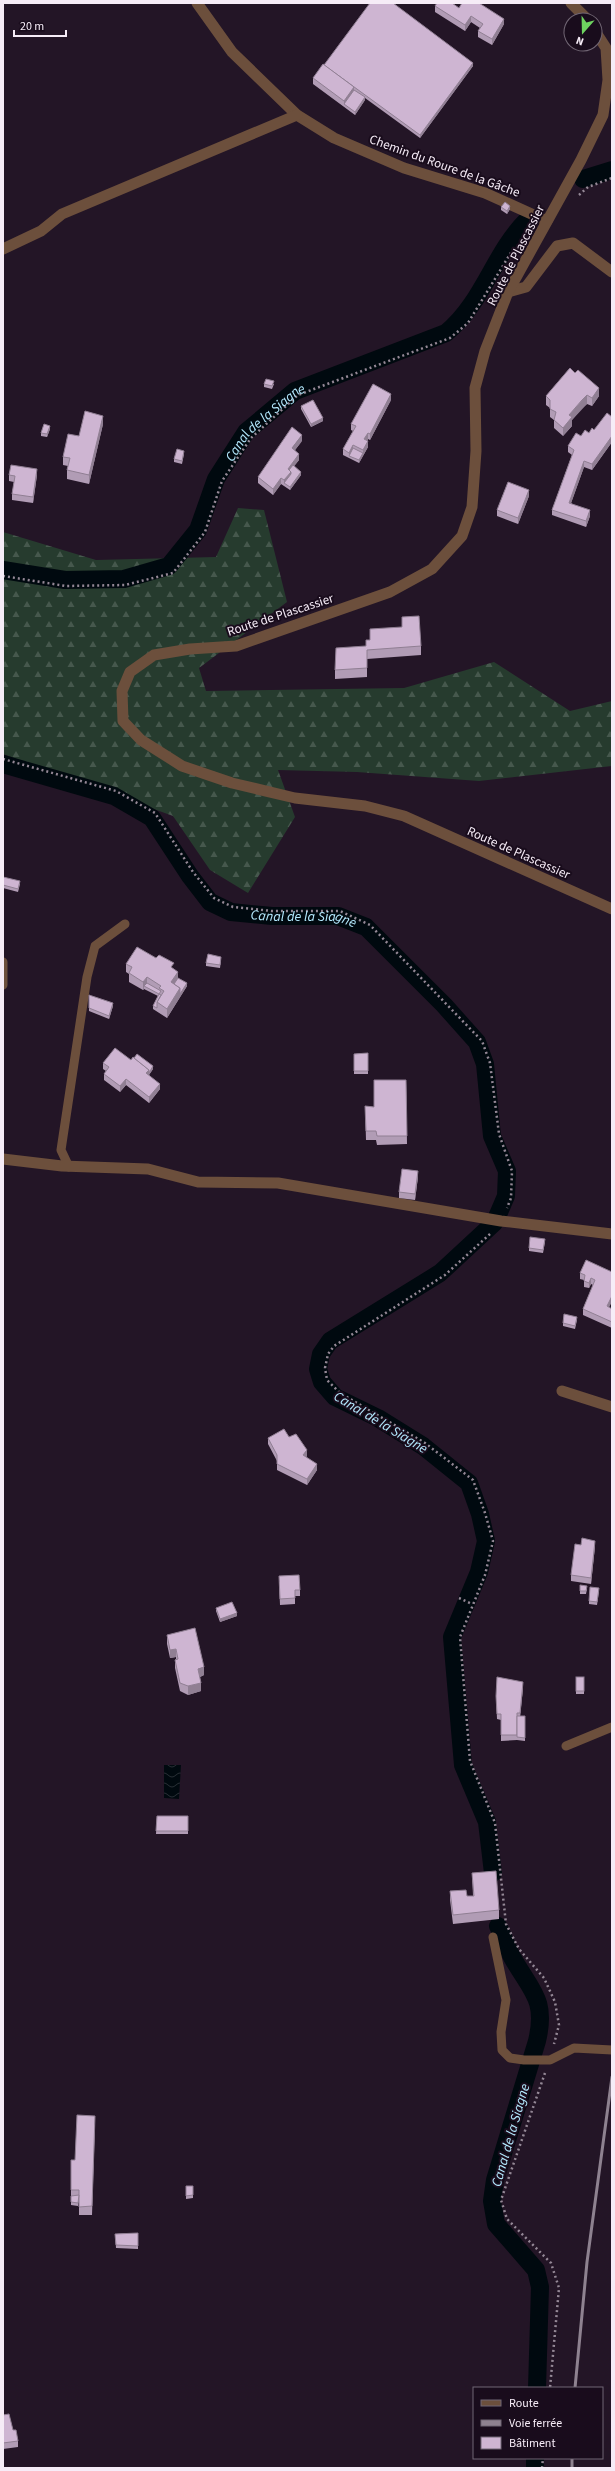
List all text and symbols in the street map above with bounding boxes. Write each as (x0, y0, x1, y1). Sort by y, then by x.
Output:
scale bar (14, 12, 66, 38)
north arrow (563, 12, 603, 52)
text: 20 m (20, 18, 44, 35)
text: N (574, 33, 586, 49)
street label: Chemin du Roure de la Gâche (367, 130, 522, 202)
street label: Route de Plascassier (483, 201, 549, 309)
water label: Canal de la Siagne (221, 379, 308, 466)
street label: Route de Plascassier (225, 589, 336, 641)
street label: Route de Plascassier (464, 822, 573, 884)
water label: Canal de la Siagne (250, 905, 360, 933)
water label: Canal de la Siagne (330, 1387, 432, 1459)
water label: Canal de la Siagne (487, 2081, 535, 2189)
legend (473, 2387, 603, 2459)
text: Route (509, 2395, 539, 2412)
text: Voie ferrée (509, 2415, 562, 2432)
text: Bâtiment (509, 2435, 555, 2452)

